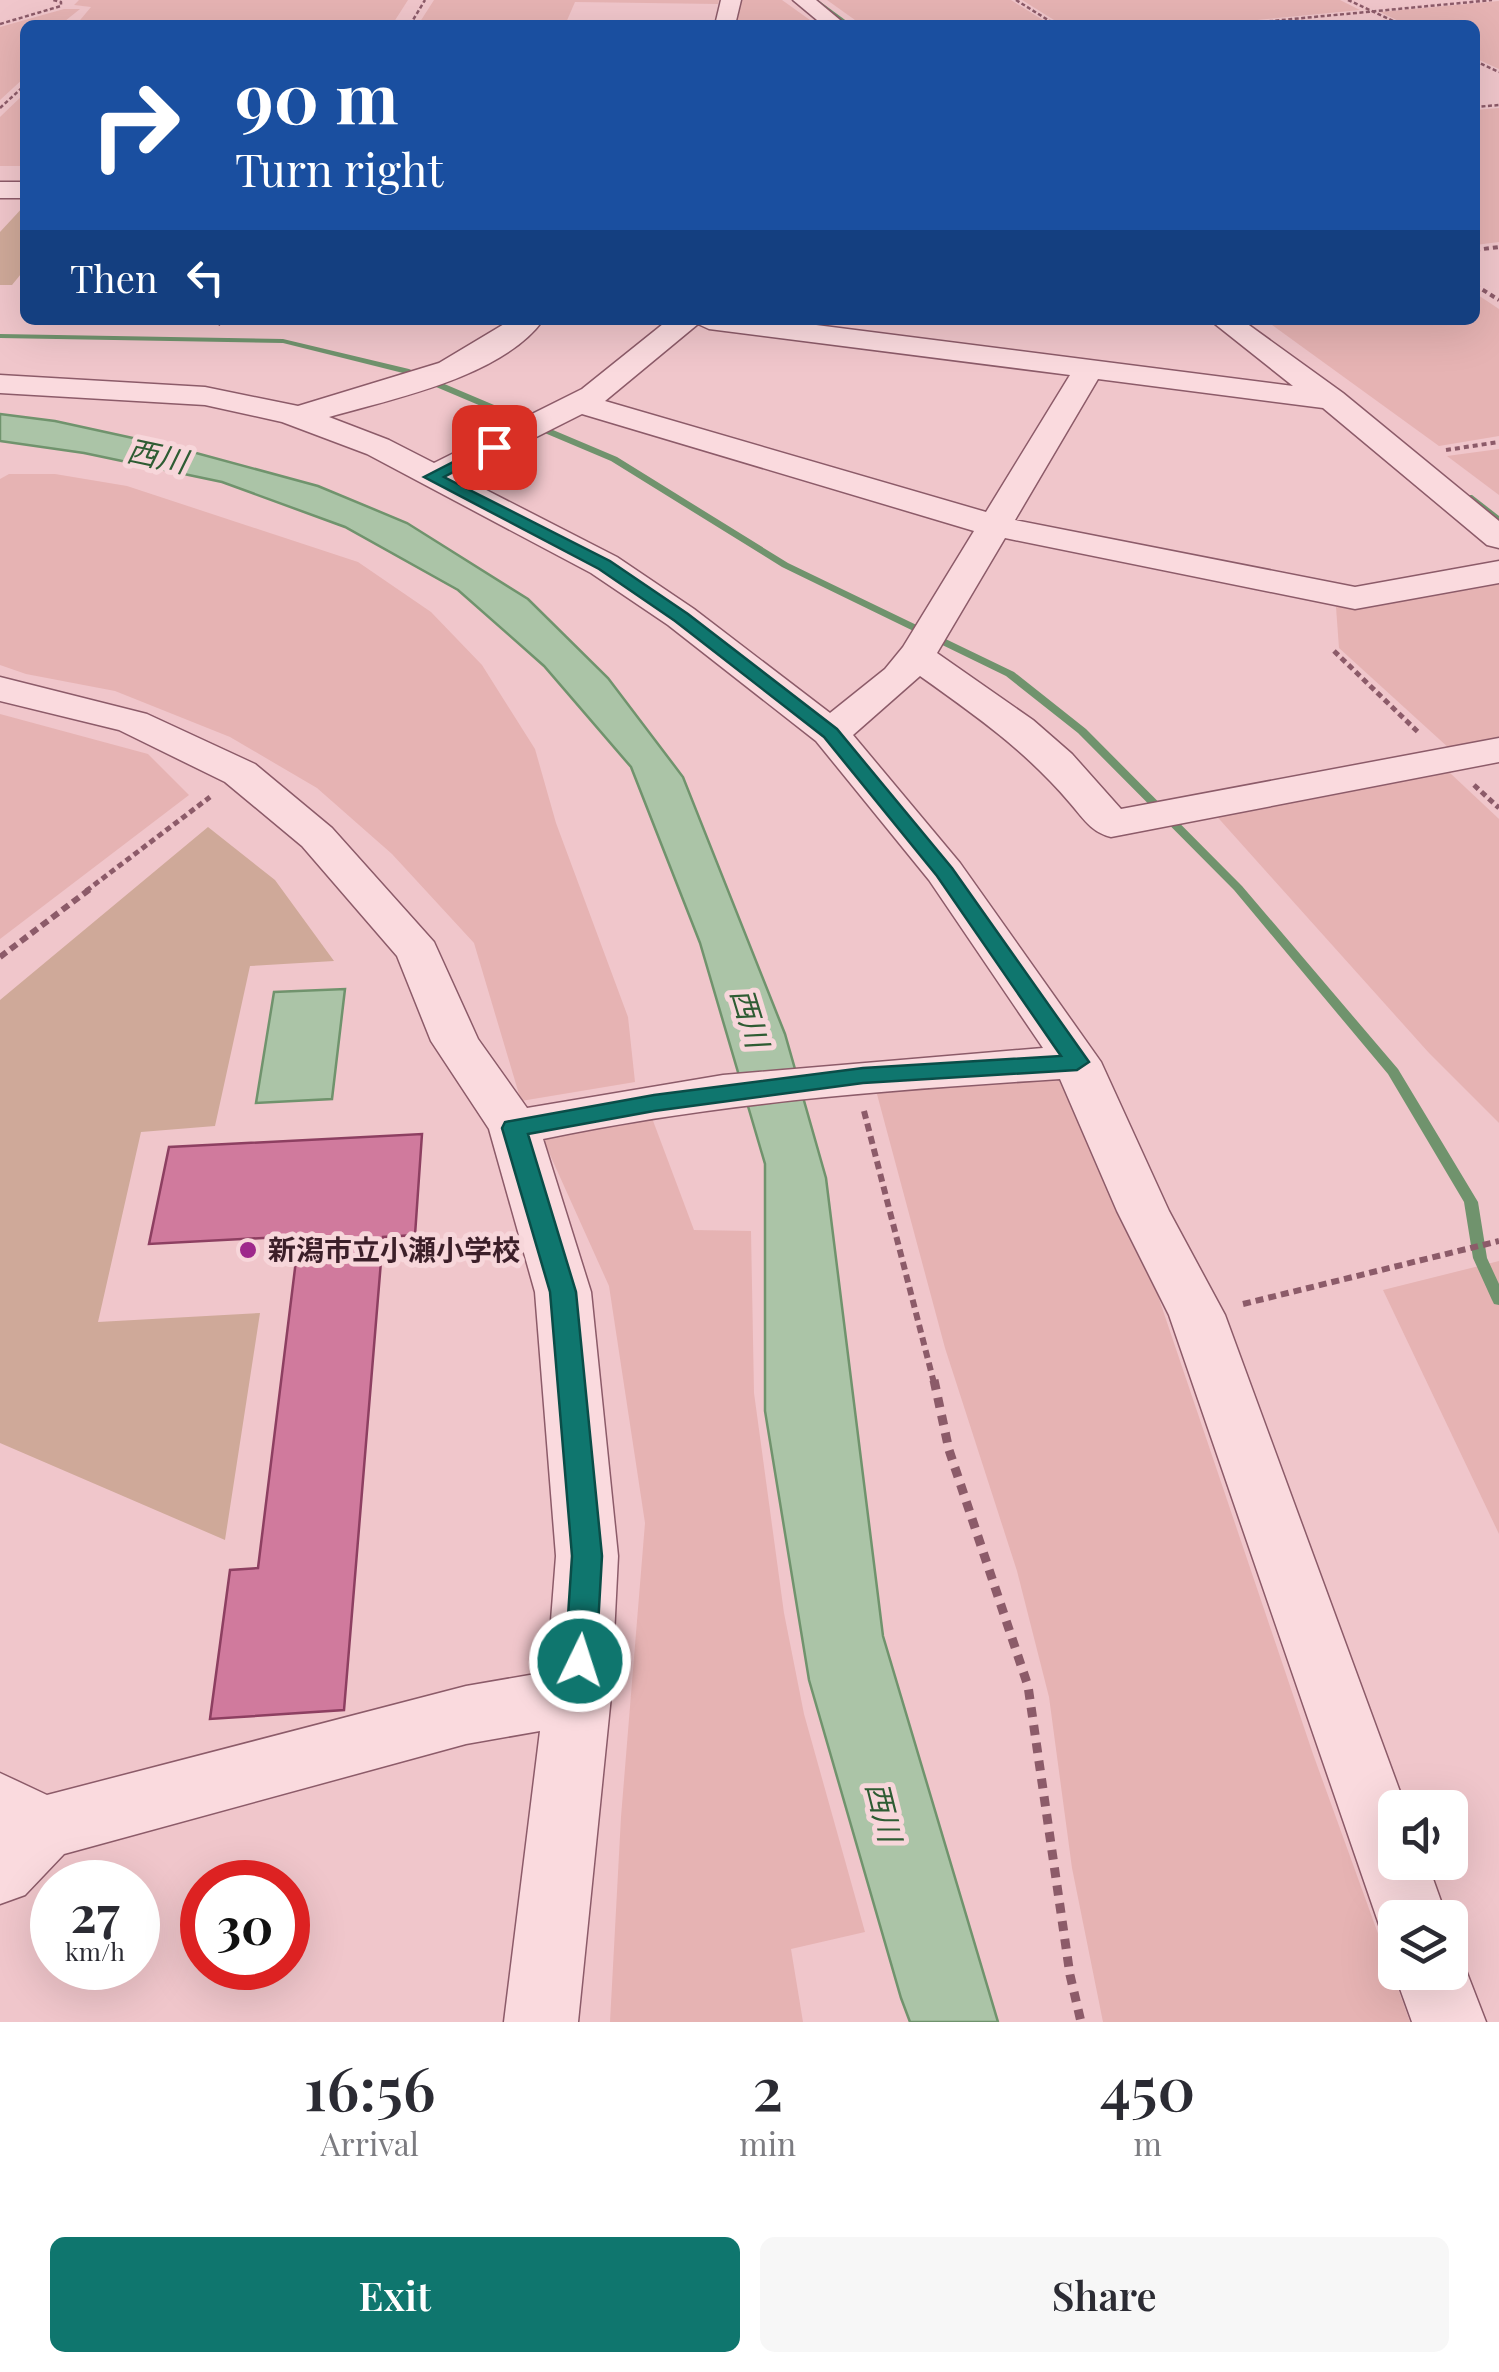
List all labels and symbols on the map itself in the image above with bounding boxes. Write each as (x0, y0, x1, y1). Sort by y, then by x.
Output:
pin (452, 405, 537, 490)
water label: 西川 (124, 429, 194, 481)
water label: 西川 (723, 983, 780, 1055)
place label: 新潟市立小瀬小学校 (268, 1230, 520, 1267)
marker: 新潟市立小瀬小学校 (237, 1239, 259, 1261)
position arrow (528, 1609, 632, 1713)
water label: 西川 (858, 1778, 912, 1848)
speed limit sign: 30 (180, 1860, 310, 1990)

